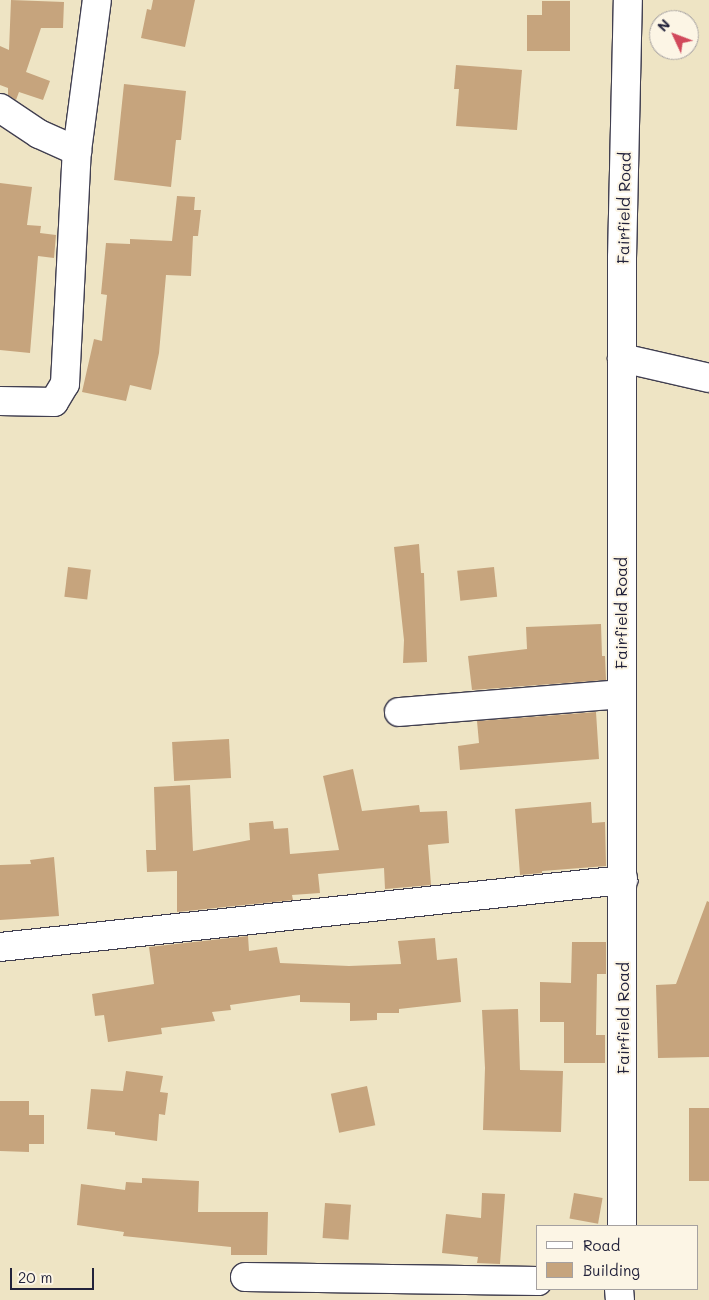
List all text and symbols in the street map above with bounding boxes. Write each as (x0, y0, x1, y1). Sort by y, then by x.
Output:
north arrow (649, 10, 699, 60)
text: N (653, 15, 674, 35)
street label: Fairfield Road (613, 152, 635, 264)
street label: Fairfield Road (611, 557, 631, 669)
street label: Fairfield Road (613, 962, 633, 1074)
legend (536, 1225, 699, 1290)
text: Road (583, 1235, 620, 1255)
scale bar (12, 1258, 96, 1290)
text: Building (583, 1260, 640, 1280)
text: 20 m (18, 1267, 52, 1287)

